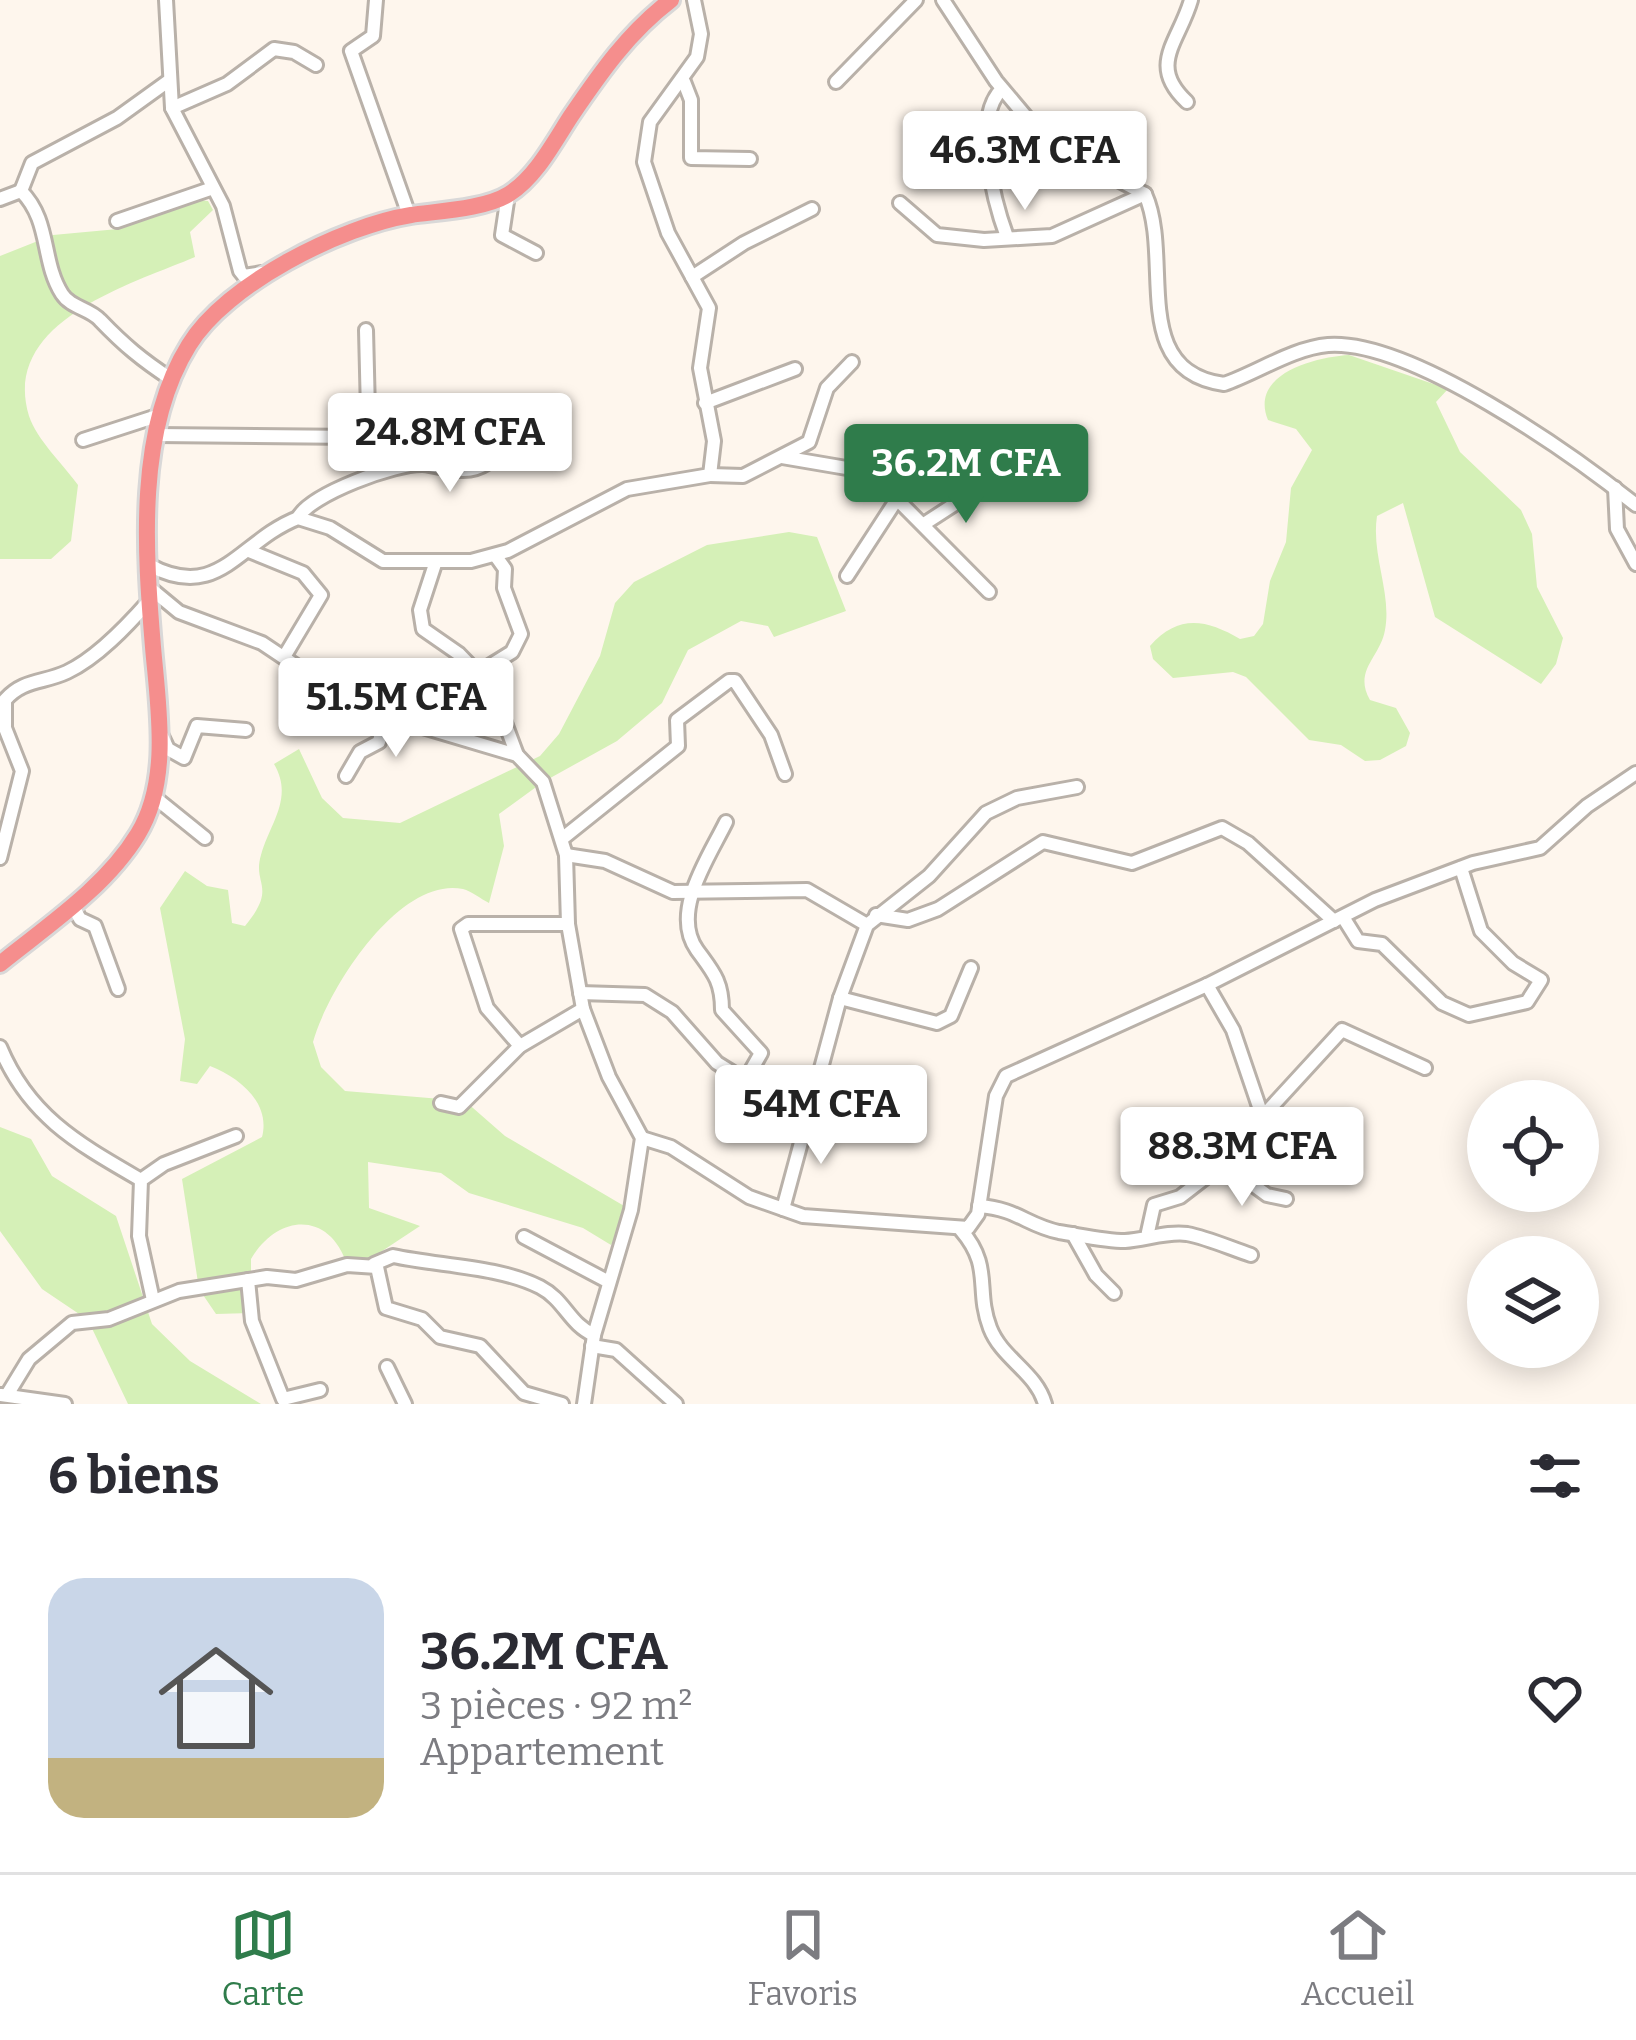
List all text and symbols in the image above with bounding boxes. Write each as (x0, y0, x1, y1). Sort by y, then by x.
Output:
pin: 46.3M CFA (888, 111, 1162, 213)
text: 46.3M CFA (930, 127, 1120, 173)
pin: 24.8M CFA (313, 393, 587, 495)
text: 24.8M CFA (355, 409, 545, 455)
pin: 36.2M CFA (829, 424, 1103, 526)
text: 36.2M CFA (871, 440, 1061, 486)
pin: 51.5M CFA (259, 658, 533, 760)
text: 51.5M CFA (305, 674, 487, 720)
pin: 54M CFA (710, 1065, 932, 1167)
map controls (1467, 1080, 1599, 1368)
button: locate (1467, 1080, 1599, 1212)
text: 54M CFA (742, 1081, 900, 1127)
pin: 88.3M CFA (1105, 1107, 1379, 1209)
text: 88.3M CFA (1147, 1123, 1337, 1169)
button: layers (1467, 1236, 1599, 1368)
icon: filters (1522, 1443, 1588, 1509)
text: 6 biens (48, 1445, 220, 1507)
text: 36.2M CFA (420, 1621, 668, 1683)
icon: home (144, 1626, 288, 1770)
icon: heart (1522, 1665, 1588, 1731)
text: 3 pièces · 92 m² (420, 1683, 692, 1729)
text: Appartement (420, 1729, 664, 1775)
tab: Carte (222, 1902, 304, 2014)
tab: Favoris (748, 1902, 858, 2014)
tab: Accueil (1301, 1902, 1414, 2014)

